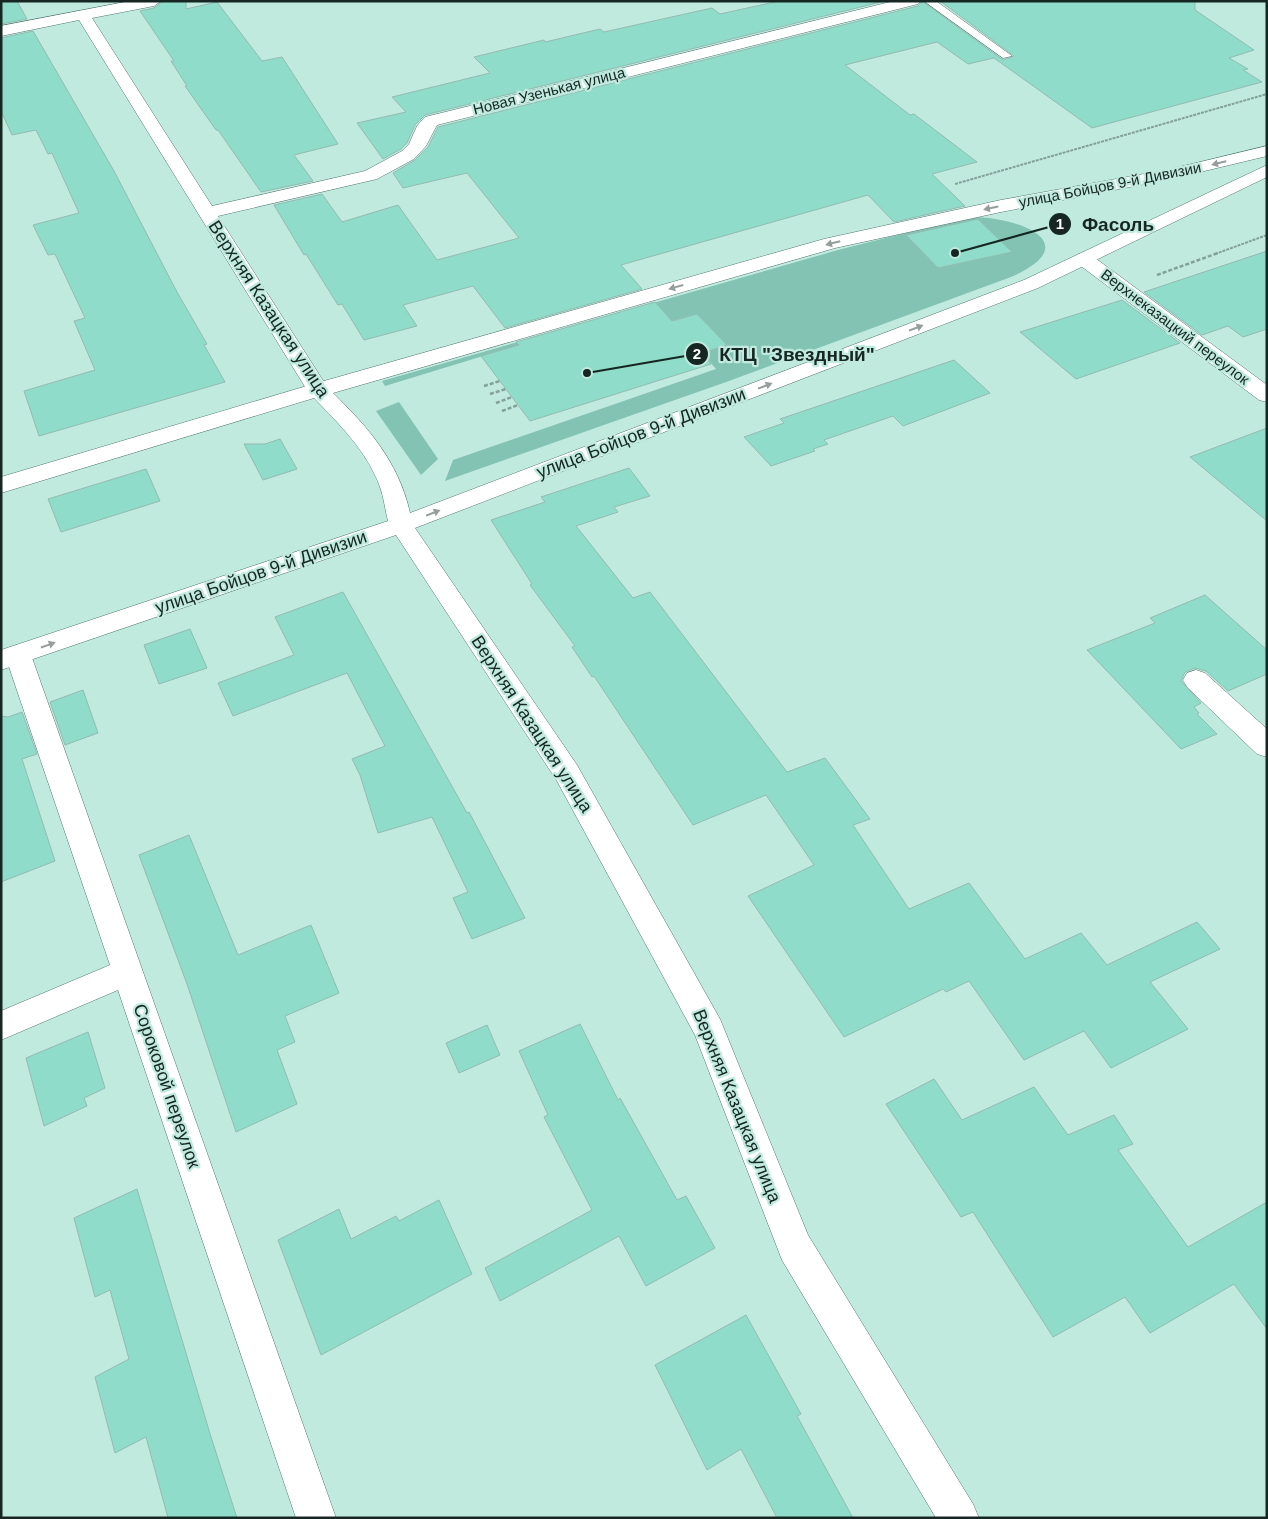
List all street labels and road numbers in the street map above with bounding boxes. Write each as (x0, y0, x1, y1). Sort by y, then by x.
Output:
street label: Новая Узенькая улица (471, 63, 627, 118)
street label: улица Бойцов 9-й Дивизии (1017, 158, 1202, 211)
street label: Верхняя Казацкая улица (204, 217, 334, 402)
street label: Верхнеказацкий переулок (1098, 265, 1253, 388)
street label: улица Бойцов 9-й Дивизии (534, 384, 748, 482)
street label: улица Бойцов 9-й Дивизии (153, 526, 369, 618)
street label: Верхняя Казацкая улица (467, 632, 597, 817)
street label: Сороковой переулок (129, 1001, 205, 1171)
street label: Верхняя Казацкая улица (689, 1006, 785, 1206)

